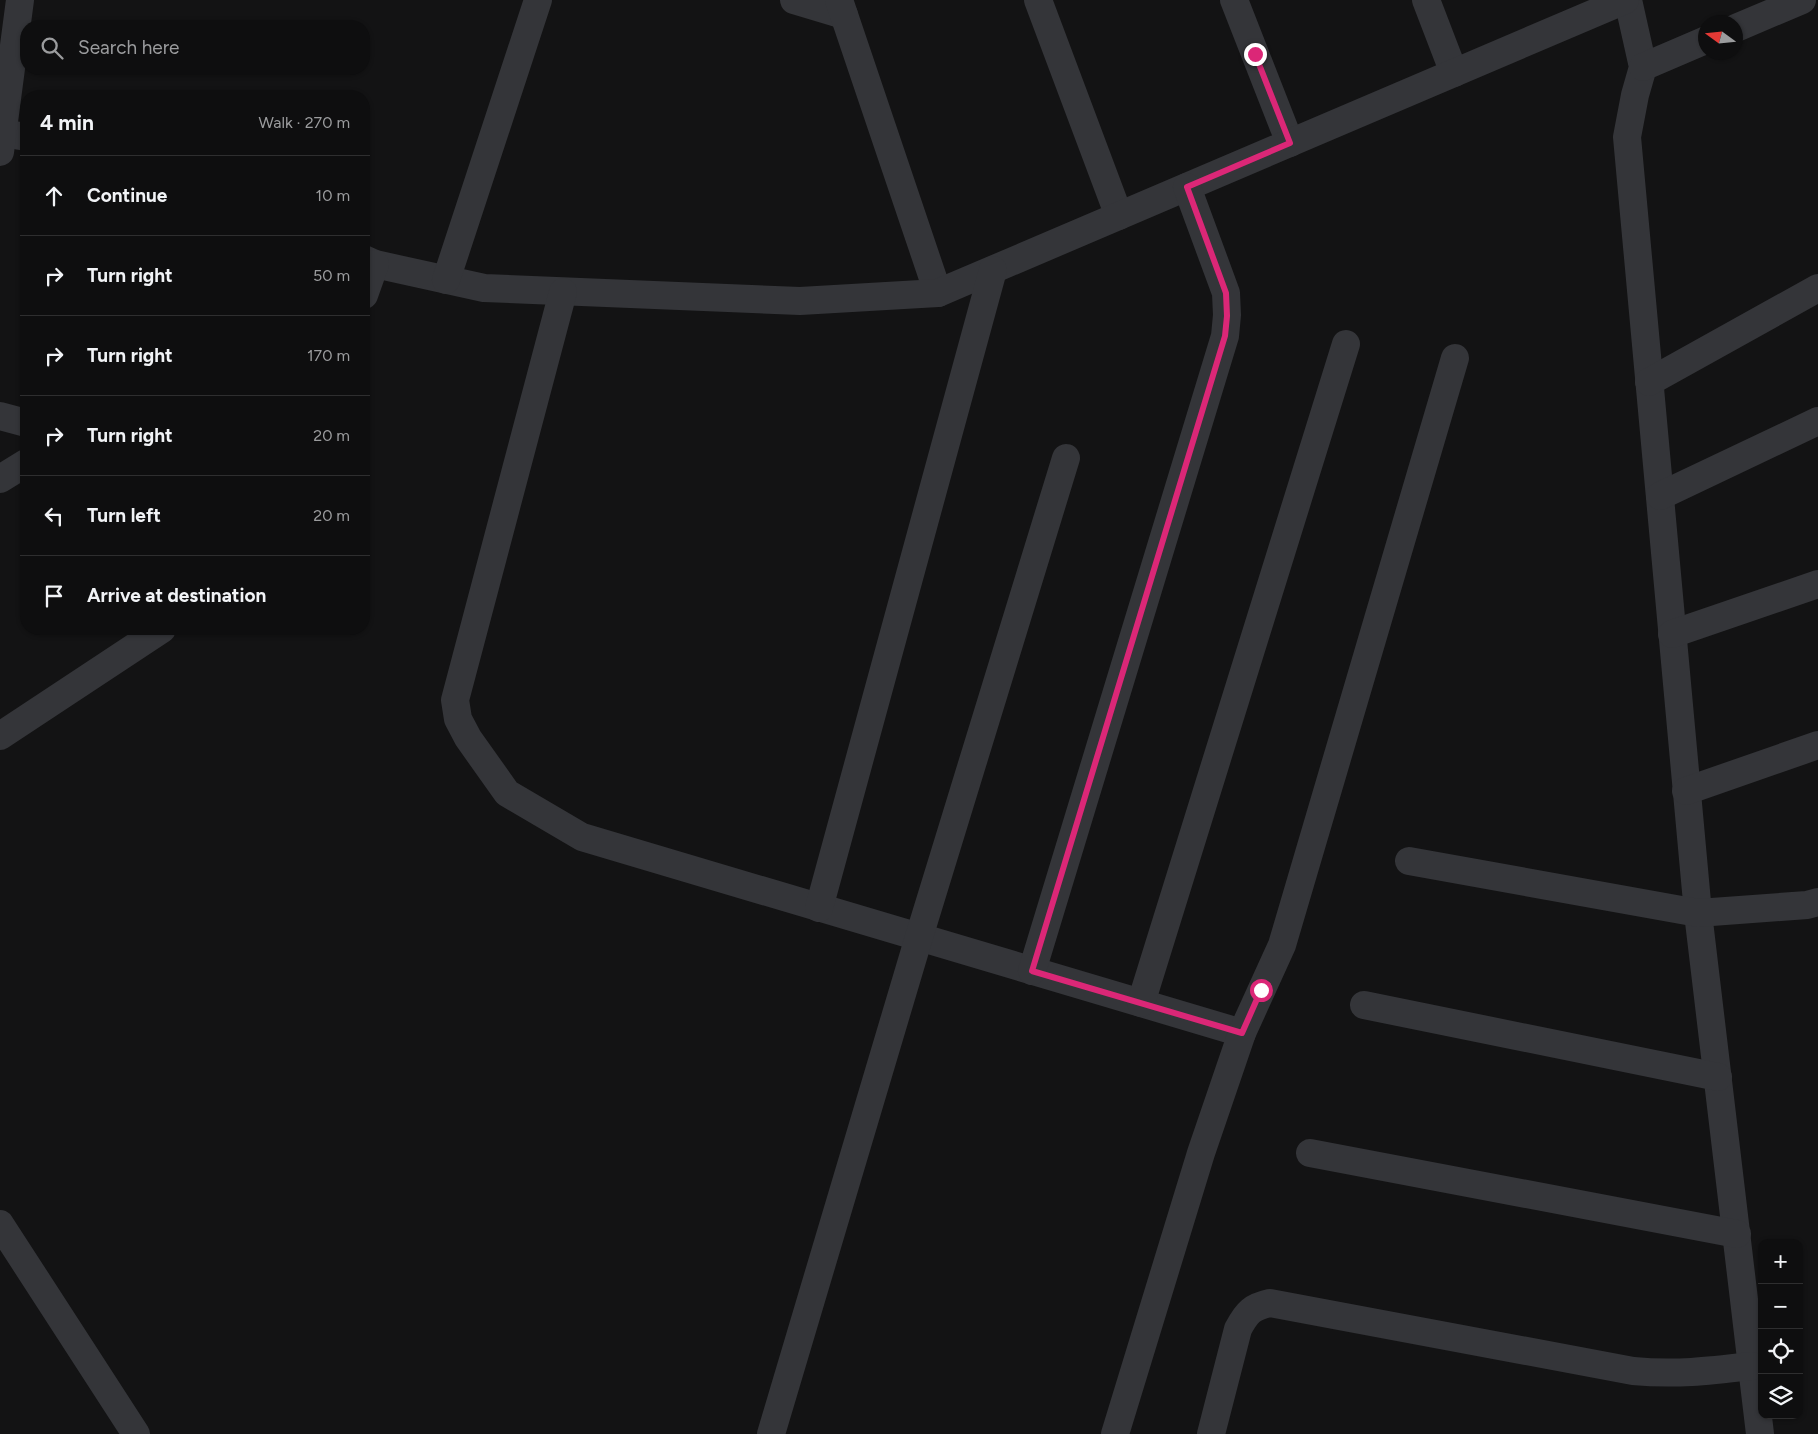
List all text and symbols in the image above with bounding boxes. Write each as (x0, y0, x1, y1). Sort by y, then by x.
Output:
north arrow (1698, 15, 1743, 60)
search box (20, 20, 370, 75)
icon: search (38, 34, 66, 62)
text: Search here (78, 36, 180, 59)
route end (1244, 43, 1267, 66)
text: 4 min (40, 110, 94, 135)
text: Walk · 270 m (259, 113, 350, 132)
icon: ahead (40, 182, 68, 210)
text: Continue (87, 184, 167, 207)
text: 10 m (316, 186, 350, 205)
icon: right (40, 262, 68, 290)
text: Turn right (87, 264, 173, 287)
text: 50 m (313, 266, 350, 285)
icon: right (40, 342, 68, 370)
text: Turn right (87, 344, 173, 367)
text: 170 m (307, 346, 350, 365)
icon: right (40, 422, 68, 450)
text: Turn right (87, 424, 173, 447)
text: 20 m (313, 426, 350, 445)
icon: left (40, 502, 68, 530)
text: Turn left (87, 504, 161, 527)
text: 20 m (313, 506, 350, 525)
icon: arrive (40, 582, 68, 610)
text: Arrive at destination (87, 584, 266, 607)
route start (1250, 979, 1273, 1002)
map controls (1758, 1239, 1803, 1419)
button: + (1758, 1239, 1803, 1284)
button: − (1758, 1284, 1803, 1329)
button: locate (1758, 1329, 1803, 1374)
button: layers (1758, 1374, 1803, 1419)

